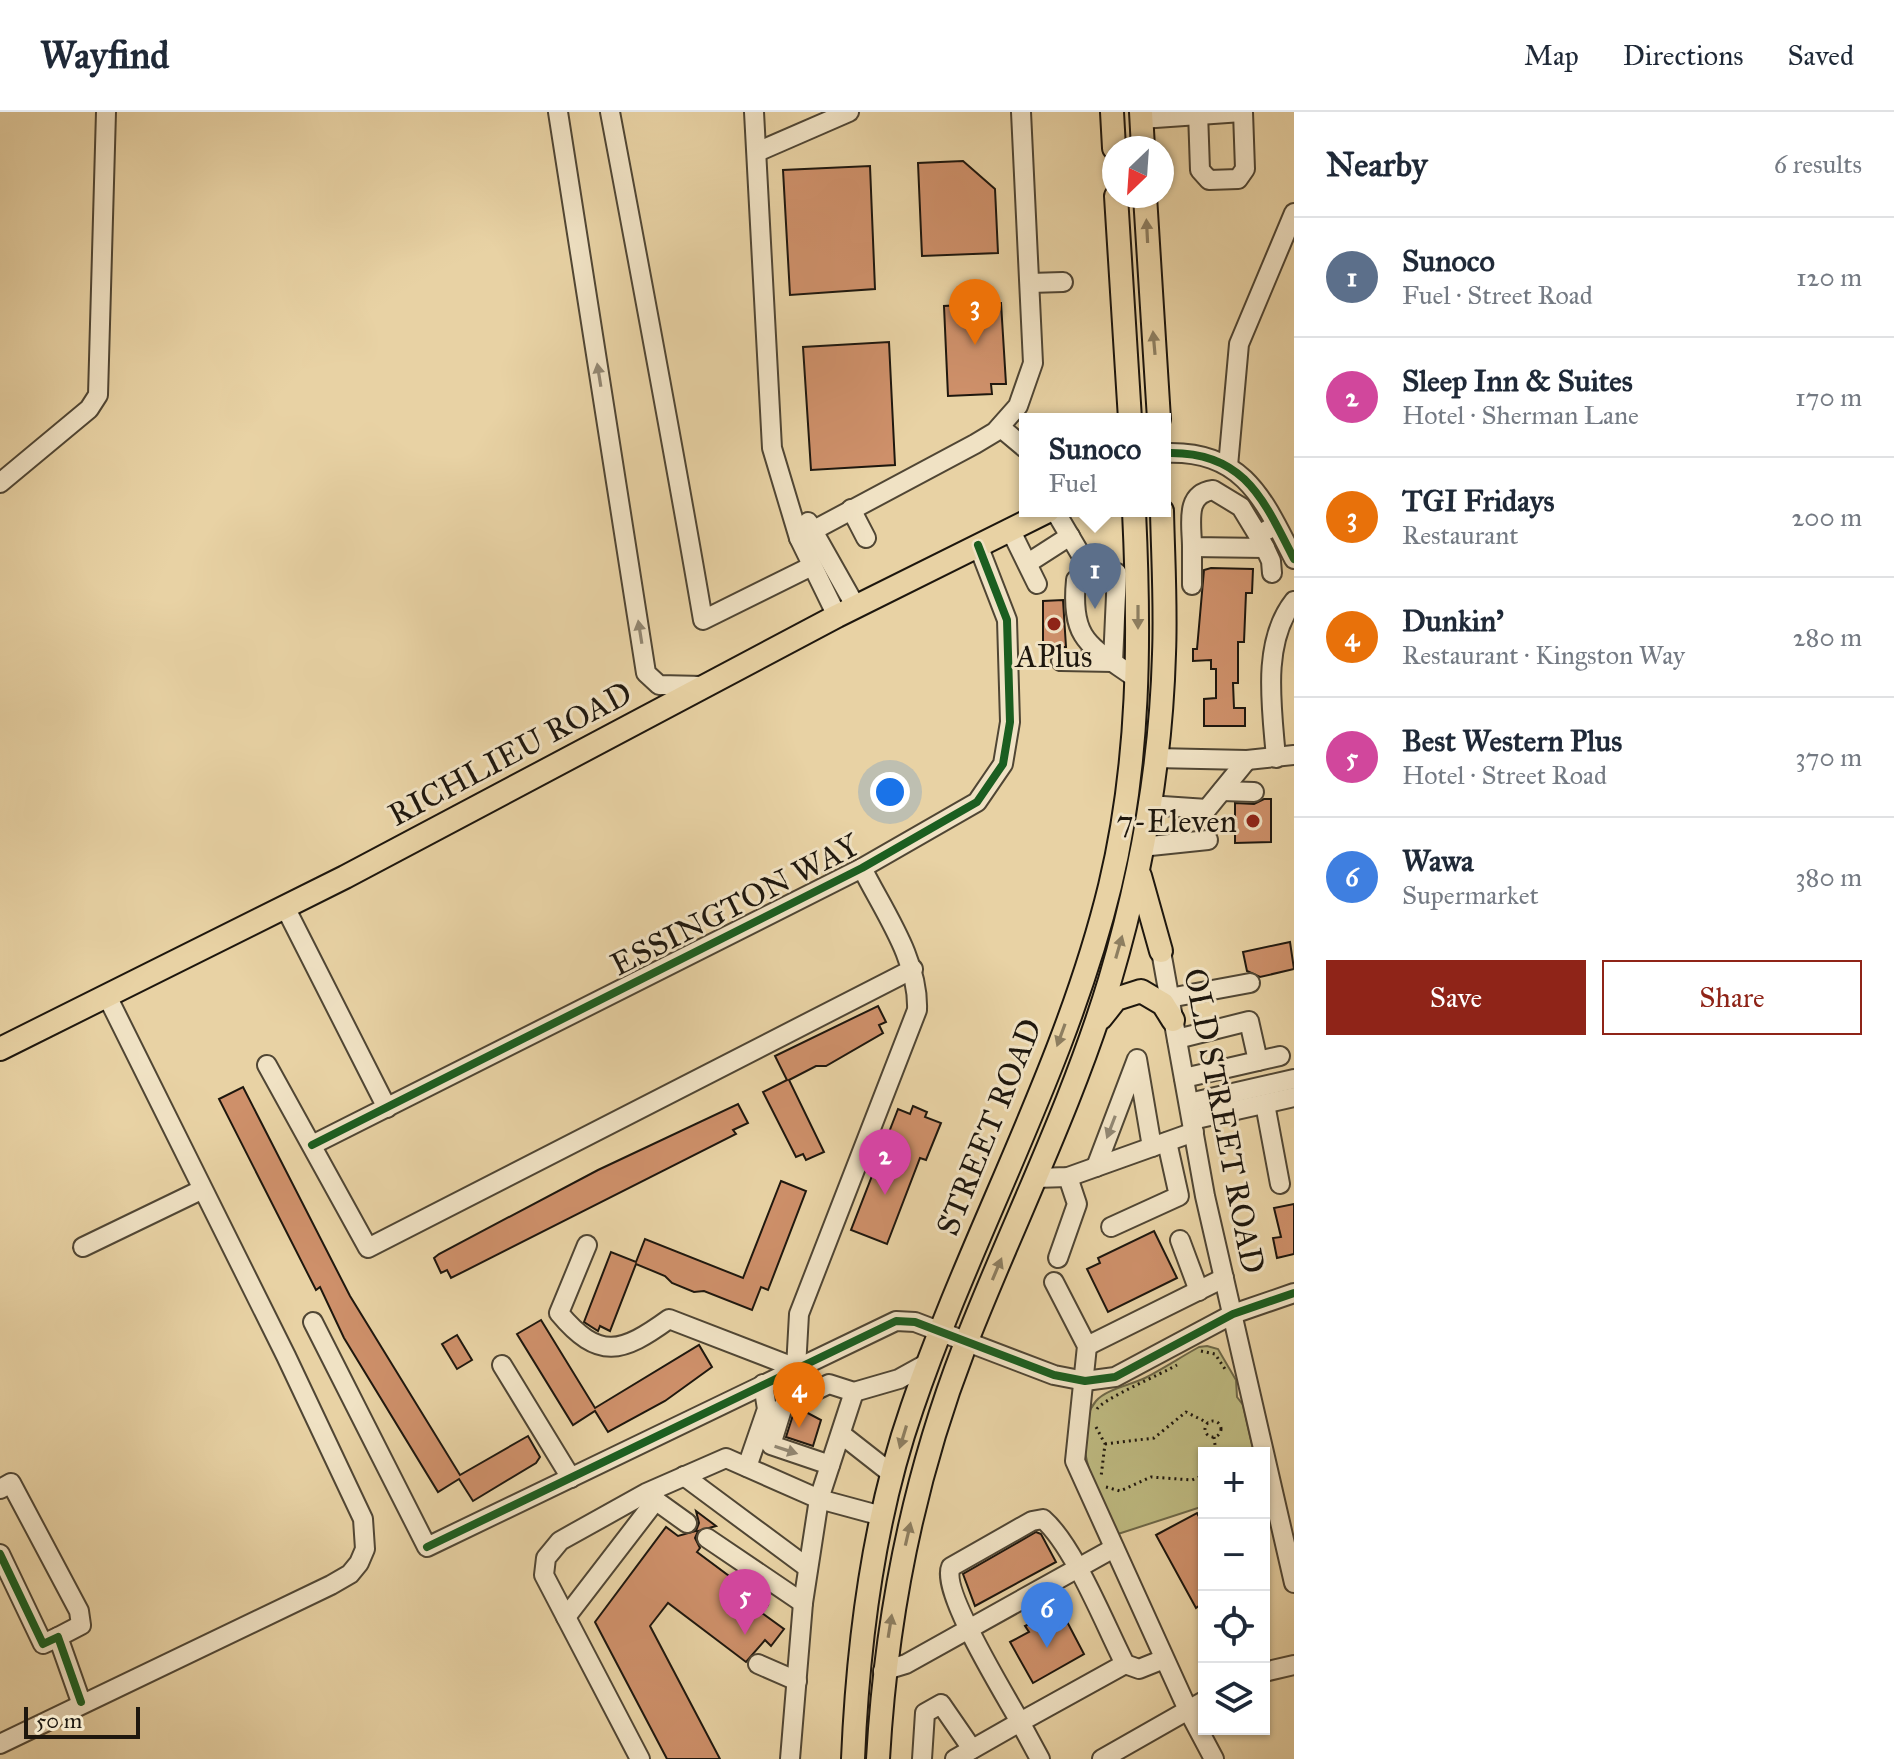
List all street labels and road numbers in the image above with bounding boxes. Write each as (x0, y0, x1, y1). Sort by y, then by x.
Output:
street label: RICHLIEU ROAD (382, 673, 638, 835)
street label: ESSINGTON WAY (604, 825, 866, 984)
street label: OLD STREET ROAD (1175, 965, 1273, 1277)
street label: STREET ROAD (928, 1013, 1050, 1241)

